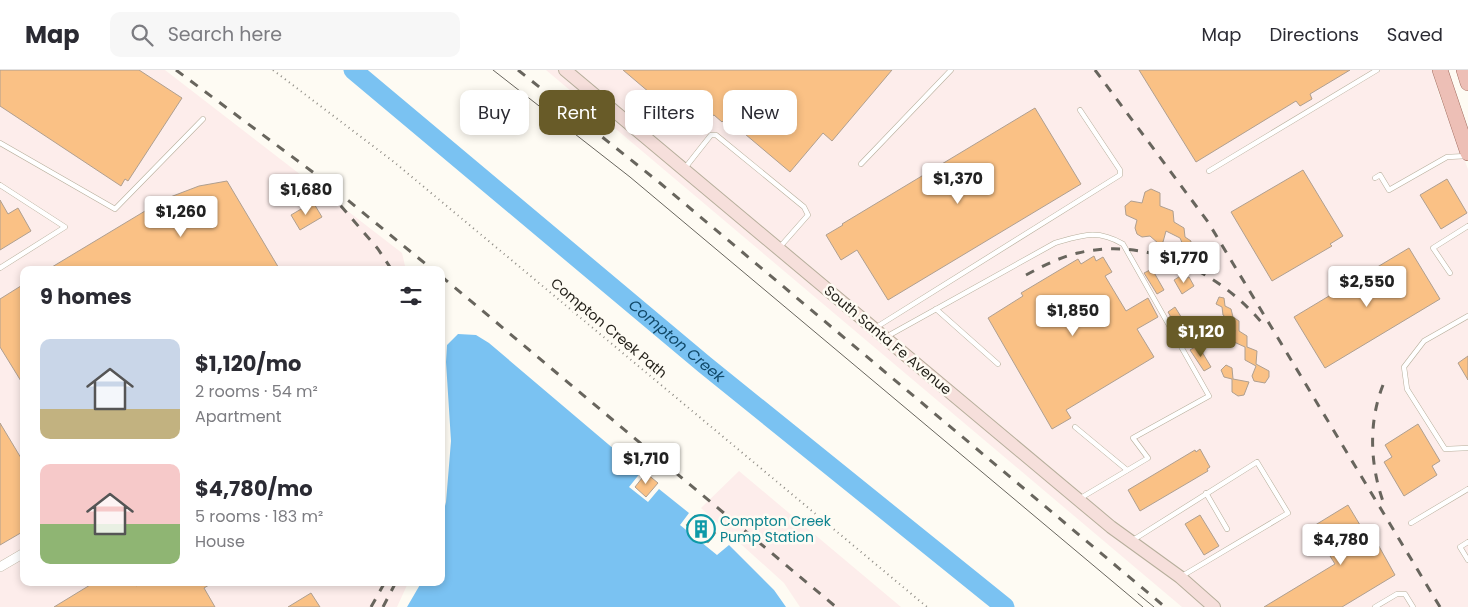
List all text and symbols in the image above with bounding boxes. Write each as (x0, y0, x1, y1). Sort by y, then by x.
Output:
search box (110, 12, 460, 57)
text: Map (25, 18, 80, 51)
icon: search (128, 21, 156, 49)
text: Search here (168, 21, 282, 48)
text: Map (1202, 22, 1241, 47)
text: Directions (1269, 22, 1359, 47)
text: Saved (1387, 22, 1443, 47)
chip: Buy (460, 90, 529, 135)
chip: Rent (539, 90, 615, 135)
chip: Filters (625, 90, 713, 135)
chip: New (723, 90, 797, 135)
pin: $1,370 (917, 162, 999, 205)
text: $1,370 (933, 167, 983, 190)
pin: $1,680 (265, 174, 347, 216)
text: $1,680 (280, 178, 332, 201)
pin: $1,260 (140, 196, 222, 238)
text: $1,260 (156, 200, 206, 223)
pin: $1,770 (1143, 242, 1225, 284)
text: $1,770 (1160, 246, 1208, 269)
pin: $2,550 (1326, 266, 1408, 308)
text: $2,550 (1339, 270, 1395, 293)
street label: Compton Creek Path (547, 273, 671, 383)
street label: South Santa Fe Avenue (820, 281, 956, 400)
text: 9 homes (40, 282, 132, 311)
icon: filters (397, 282, 425, 310)
water label: Compton Creek (624, 294, 730, 388)
pin: $1,850 (1032, 294, 1114, 337)
text: $1,850 (1047, 299, 1099, 322)
pin: $1,120 (1160, 316, 1242, 358)
text: $1,120 (1178, 320, 1224, 343)
text: $1,120/mo (195, 349, 301, 378)
icon: home (80, 359, 140, 419)
text: 2 rooms · 54 m² (195, 380, 318, 403)
text: Apartment (195, 405, 282, 428)
pin: $1,710 (605, 442, 687, 485)
text: $1,710 (623, 447, 669, 470)
text: $4,780/mo (195, 474, 313, 503)
icon: home (80, 484, 140, 544)
text: 5 rooms · 183 m² (195, 505, 323, 528)
place label: Compton Creek Pump Station (720, 511, 832, 547)
building icon: Compton Creek Pump Station (686, 514, 716, 544)
pin: $4,780 (1300, 524, 1382, 566)
text: $4,780 (1313, 528, 1369, 551)
text: House (195, 530, 245, 553)

